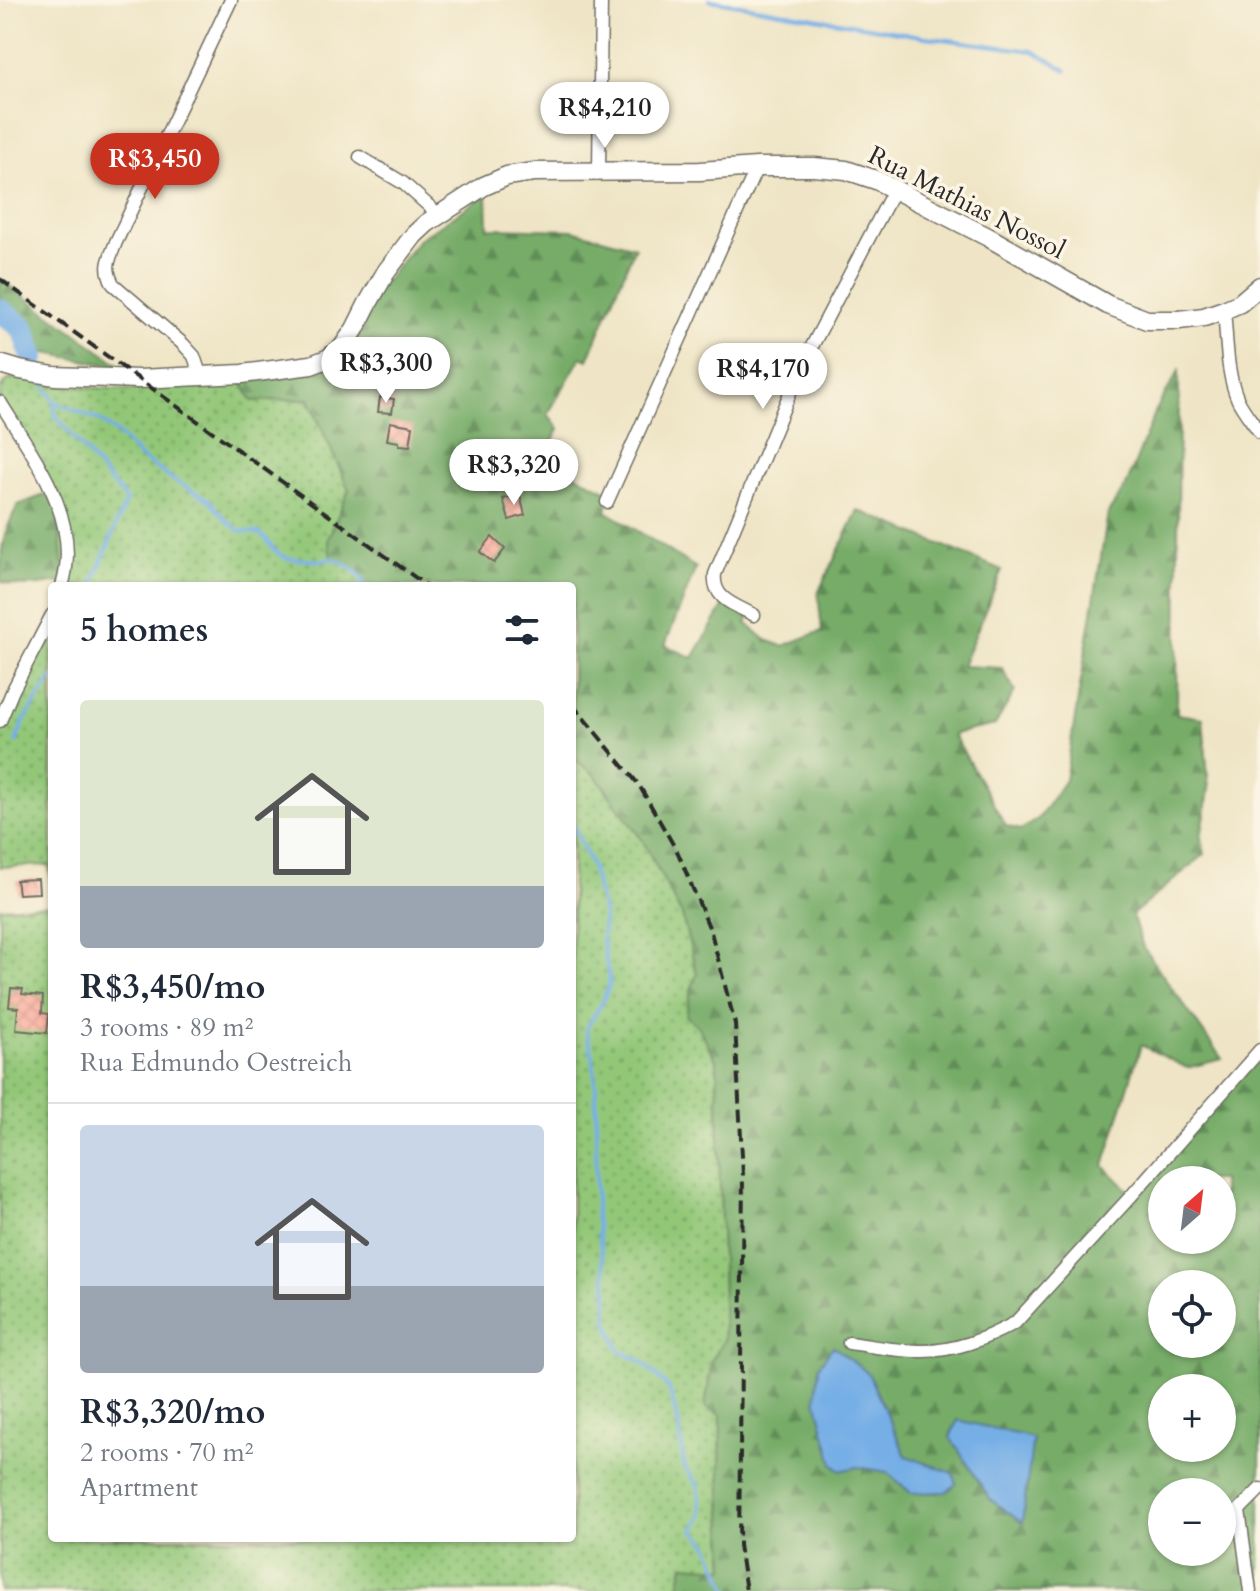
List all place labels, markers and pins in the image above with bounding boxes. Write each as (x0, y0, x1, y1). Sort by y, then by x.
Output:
pin: R$4,210 (531, 82, 679, 150)
pin: R$3,450 (81, 133, 229, 201)
pin: R$3,300 (312, 337, 460, 405)
pin: R$4,170 (689, 343, 837, 411)
pin: R$3,320 (440, 439, 588, 507)

